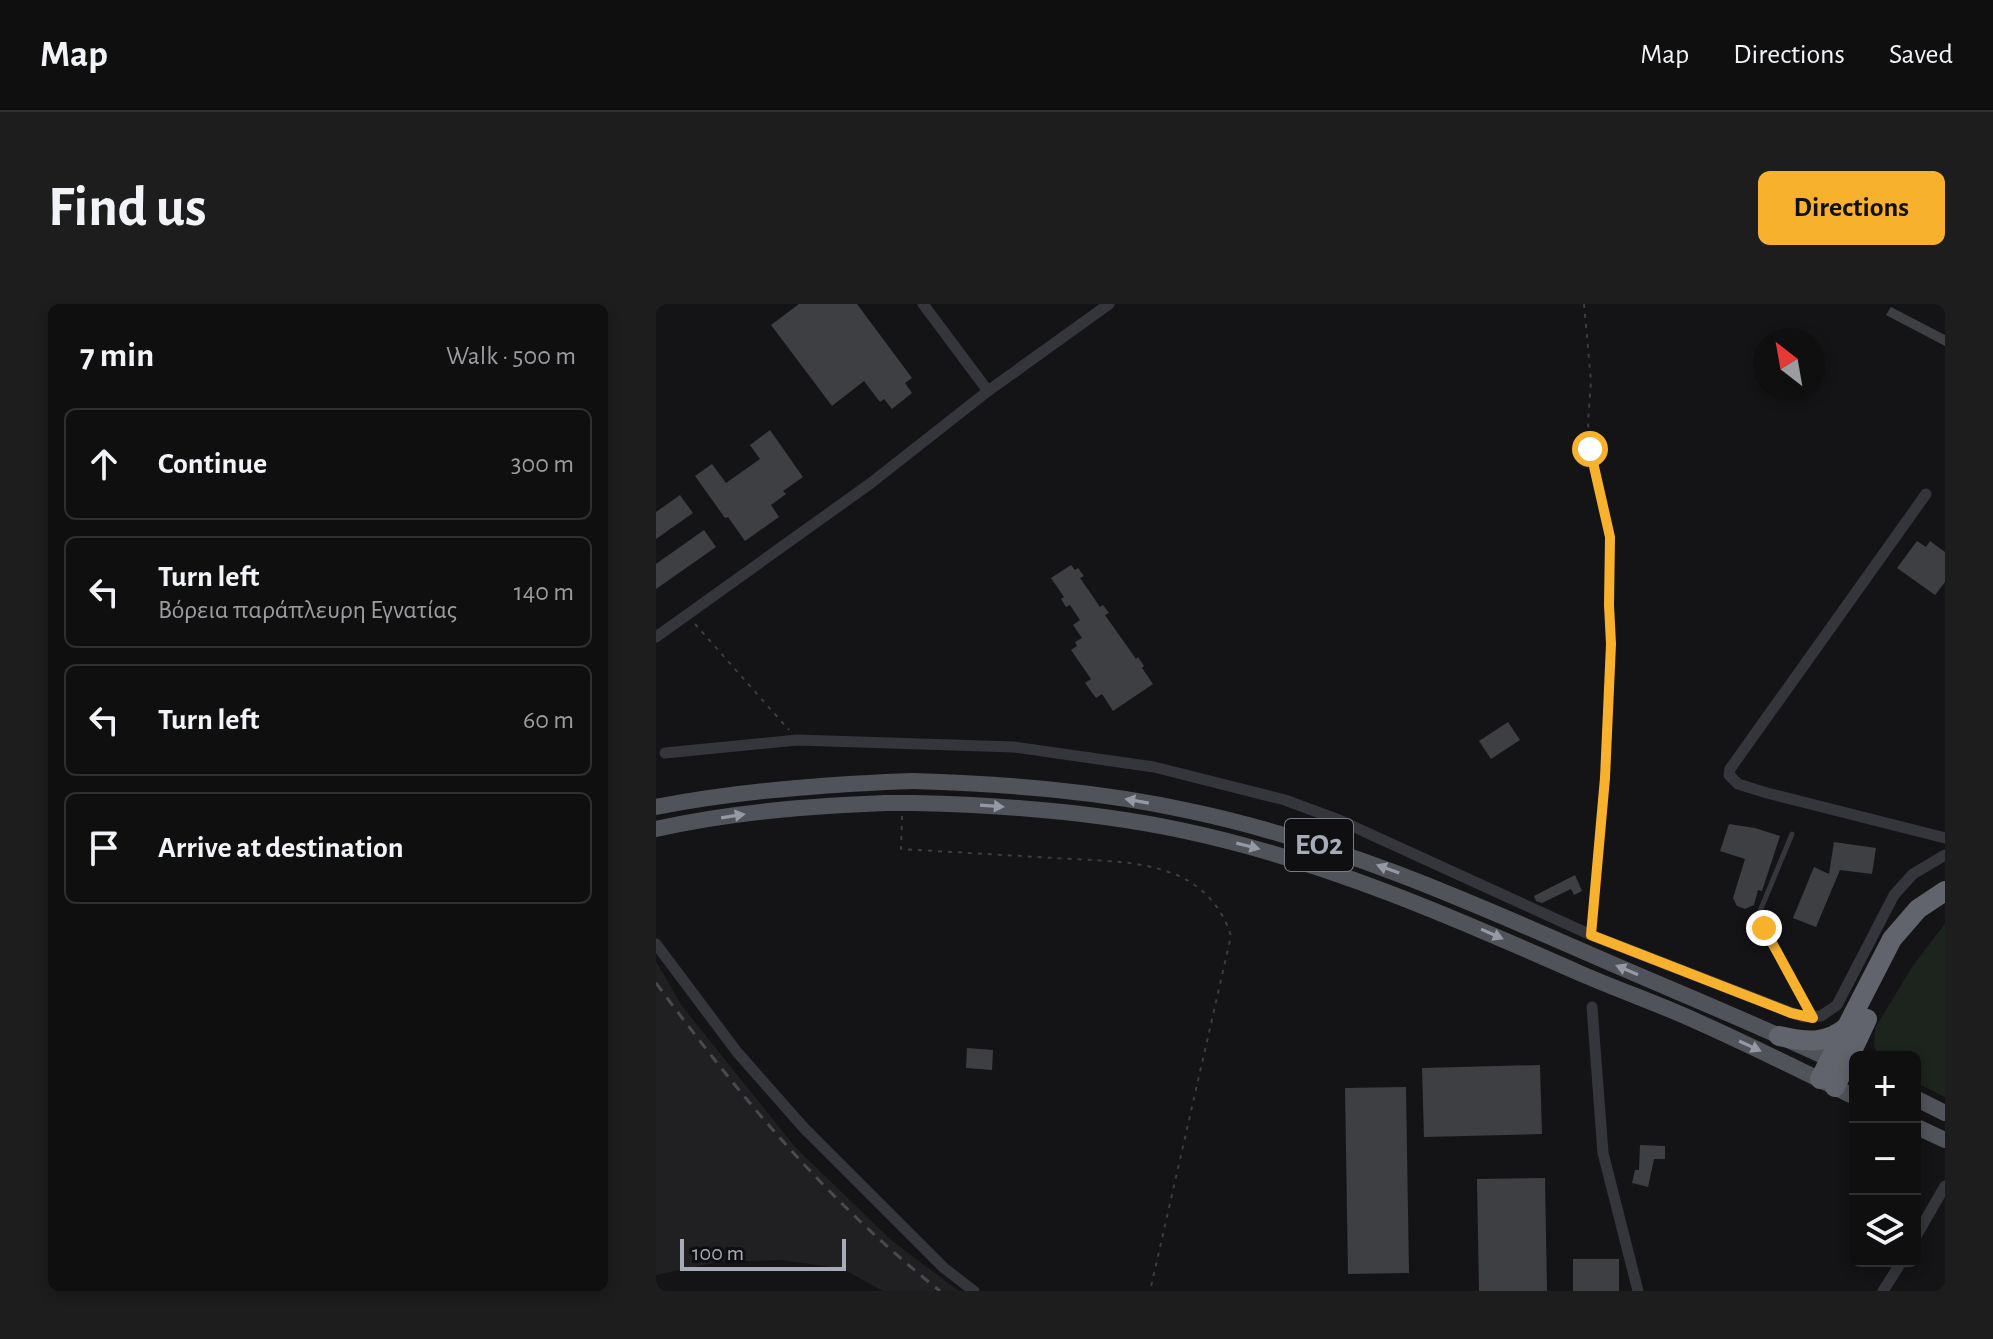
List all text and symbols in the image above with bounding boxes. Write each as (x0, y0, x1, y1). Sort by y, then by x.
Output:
text: Map (40, 36, 108, 74)
text: Map (1640, 41, 1689, 69)
text: Directions (1733, 41, 1845, 69)
text: Saved (1889, 41, 1953, 69)
button: Directions (1758, 171, 1945, 245)
text: Find us (48, 180, 206, 236)
north arrow (1753, 328, 1825, 400)
text: 7 min (80, 339, 154, 373)
text: Walk · 500 m (446, 343, 576, 369)
route start (1572, 431, 1608, 467)
icon: ahead (82, 442, 126, 486)
text: Continue (158, 449, 267, 479)
text: 300 m (511, 451, 574, 477)
text: Turn left (158, 562, 259, 592)
icon: left (82, 570, 126, 614)
text: 140 m (514, 579, 574, 605)
text: Βόρεια παράπλευρη Εγνατίας (158, 597, 457, 623)
icon: left (82, 698, 126, 742)
text: Turn left (158, 705, 259, 735)
text: 60 m (523, 707, 574, 733)
one-way arrow (1125, 795, 1150, 807)
one-way arrow (980, 800, 1005, 813)
one-way arrow (721, 809, 746, 821)
road number: ΕΟ2 (1285, 819, 1353, 871)
icon: arrive (82, 826, 126, 870)
text: Arrive at destination (158, 833, 404, 863)
one-way arrow (1235, 841, 1260, 853)
one-way arrow (1376, 862, 1400, 875)
route end (1746, 910, 1782, 946)
one-way arrow (1480, 928, 1504, 941)
one-way arrow (1616, 964, 1639, 977)
one-way arrow (1738, 1039, 1761, 1053)
map controls (1849, 1051, 1921, 1267)
button: + (1849, 1051, 1921, 1123)
button: − (1849, 1123, 1921, 1195)
button: layers (1849, 1195, 1921, 1267)
scale bar (680, 1235, 846, 1271)
text: 100 m (692, 1242, 744, 1264)

